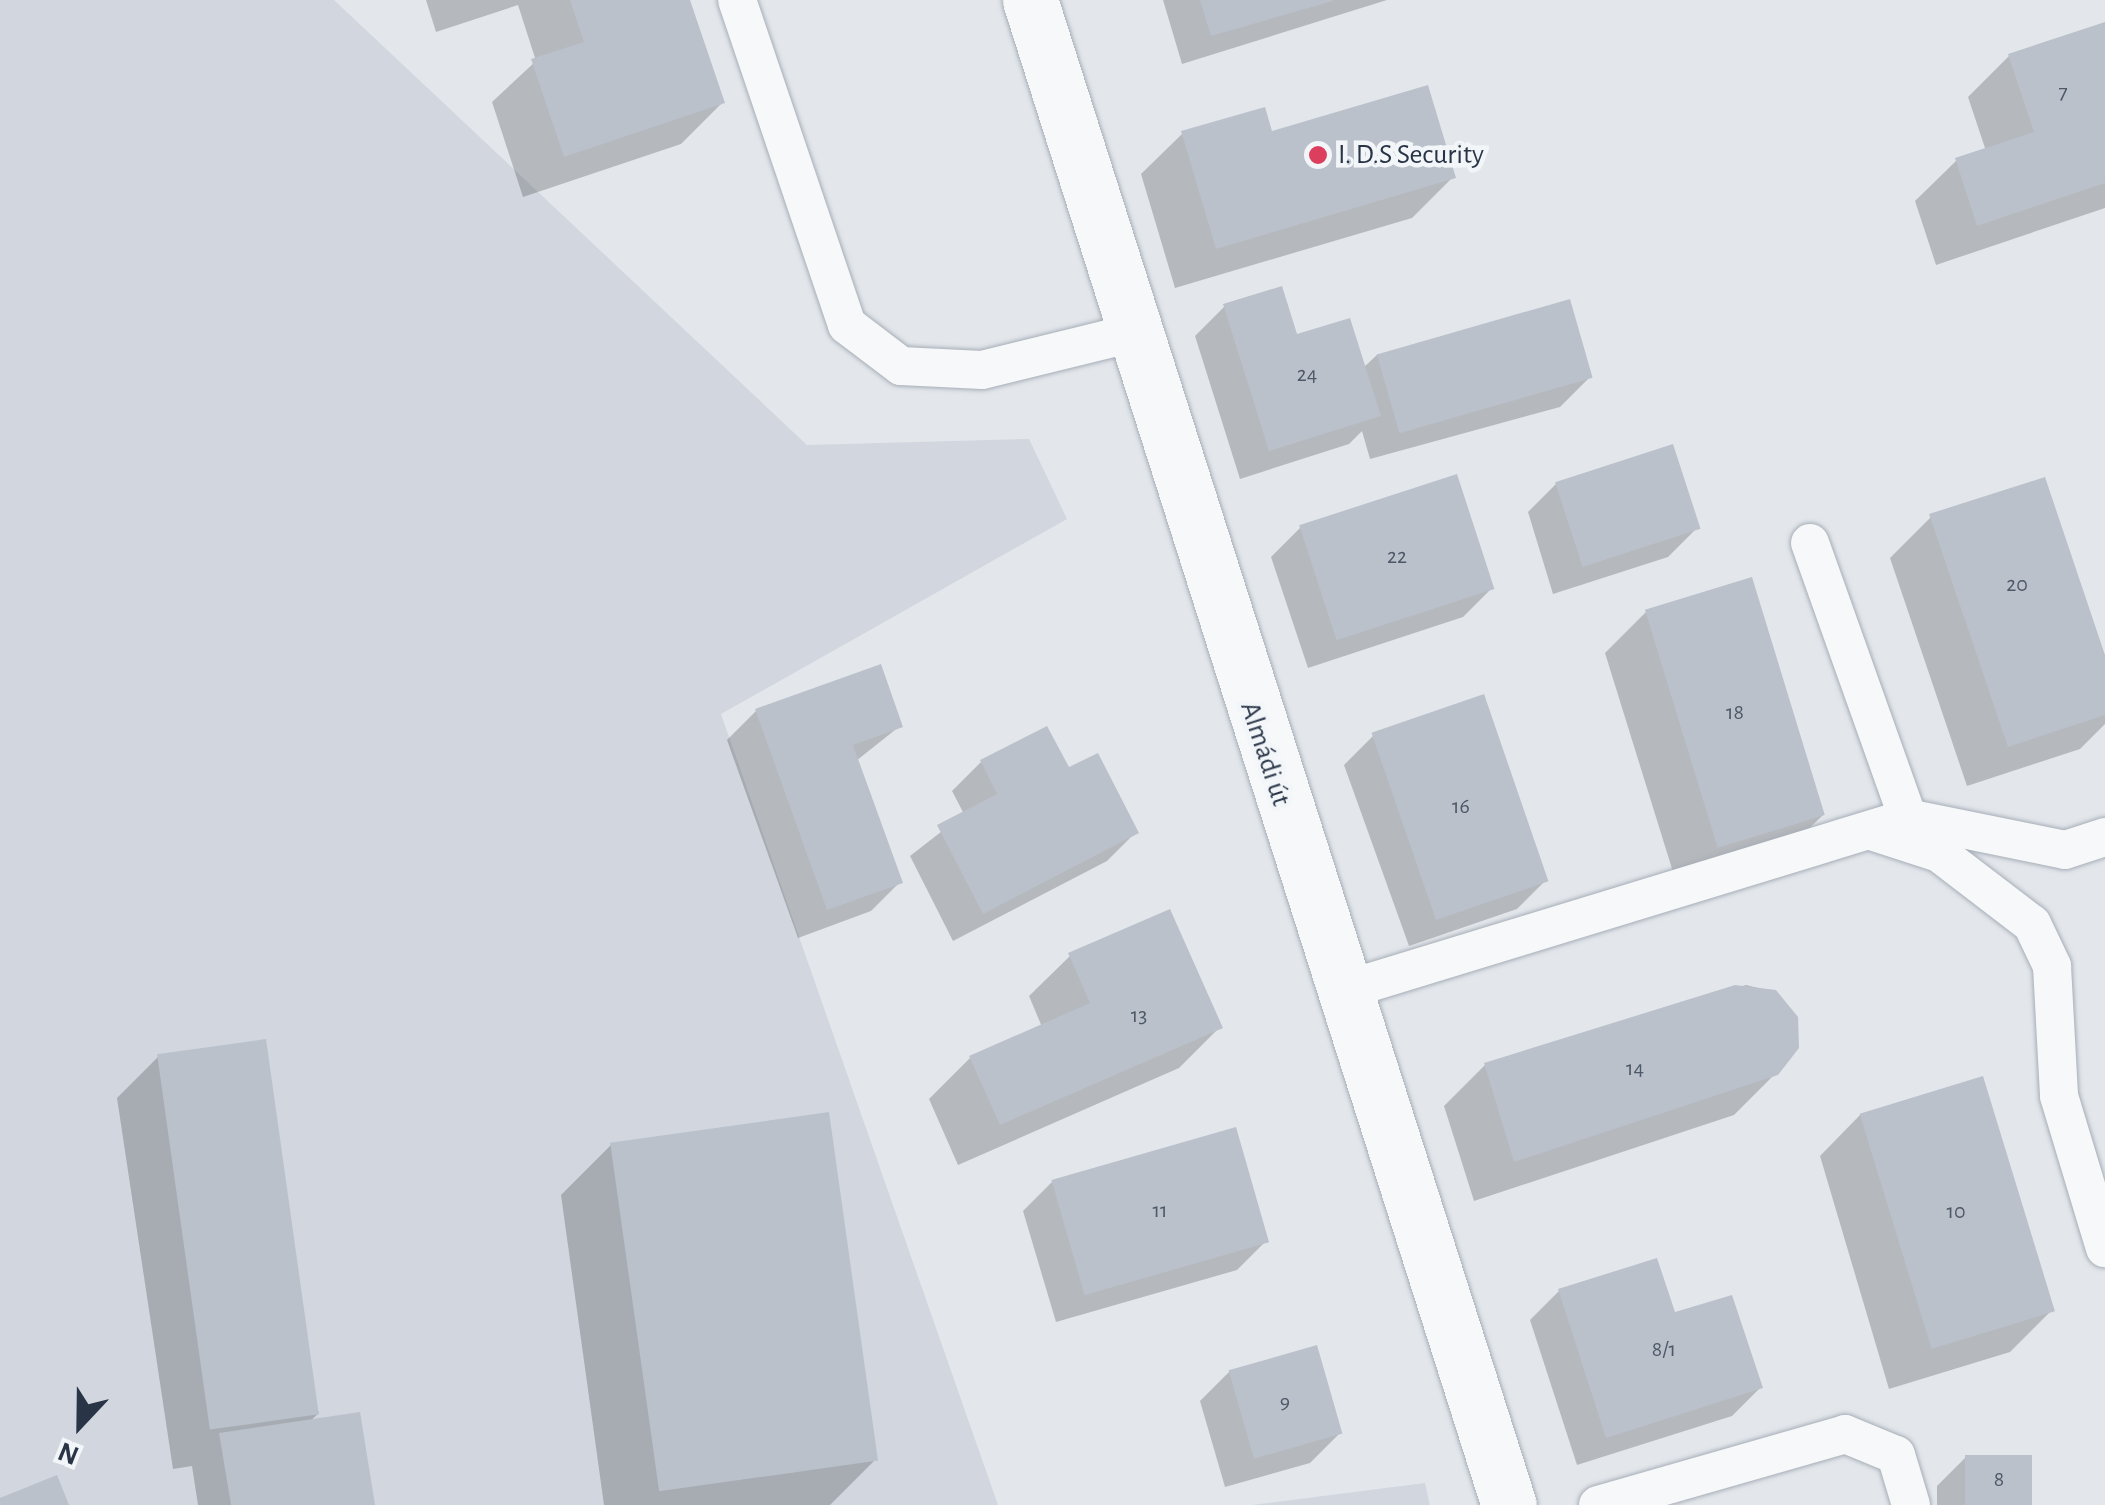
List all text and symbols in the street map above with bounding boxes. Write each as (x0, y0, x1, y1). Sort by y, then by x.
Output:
house number: 7 (2058, 80, 2068, 106)
place label: I. D.S Security (1338, 138, 1484, 172)
marker: I. D.S Security (1307, 144, 1329, 166)
house number: 24 (1297, 362, 1317, 388)
house number: 22 (1387, 544, 1407, 570)
house number: 20 (2006, 572, 2028, 598)
street label: Almádi út (1232, 698, 1298, 810)
house number: 18 (1726, 700, 1744, 726)
house number: 16 (1452, 794, 1470, 820)
house number: 13 (1131, 1003, 1147, 1029)
house number: 14 (1626, 1056, 1644, 1082)
house number: 11 (1152, 1198, 1168, 1224)
house number: 10 (1946, 1199, 1966, 1225)
house number: 8/1 (1652, 1337, 1676, 1363)
north arrow (30, 1375, 130, 1475)
house number: 9 (1280, 1389, 1290, 1415)
text: N (54, 1436, 83, 1469)
house number: 8 (1994, 1467, 2004, 1493)

